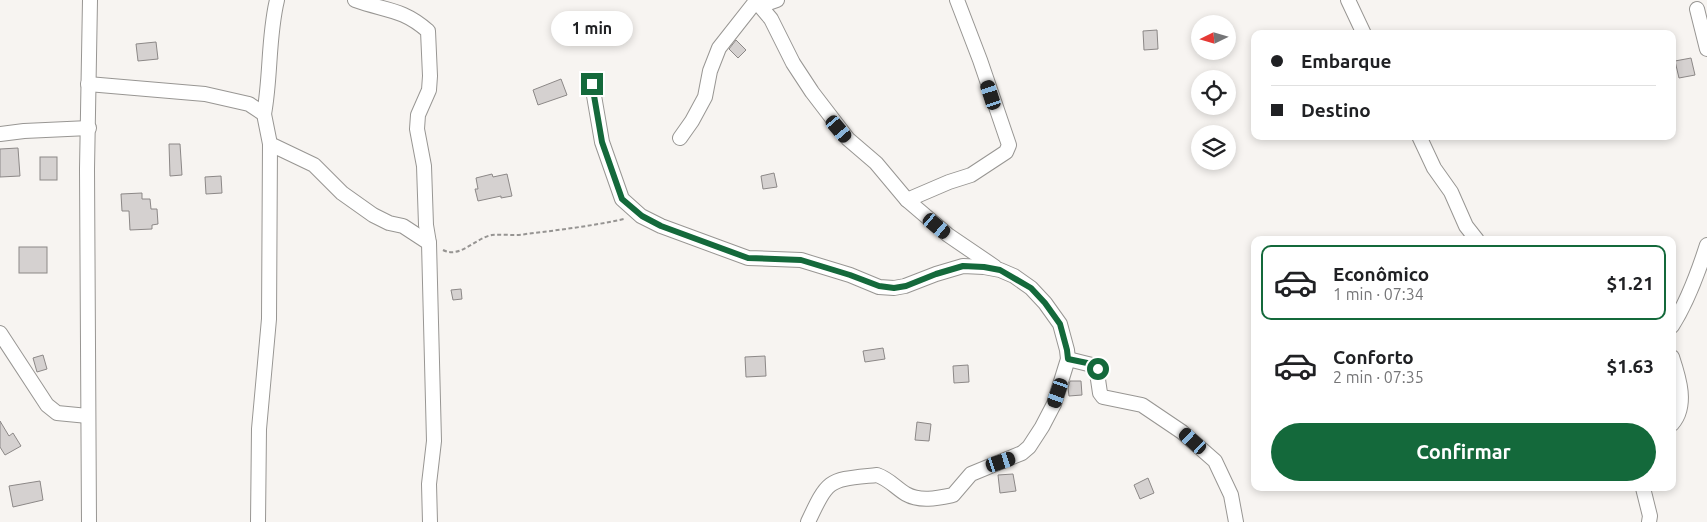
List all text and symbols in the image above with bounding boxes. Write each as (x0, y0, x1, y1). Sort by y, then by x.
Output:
callout: 1 min (551, 12, 633, 46)
north arrow (1191, 15, 1236, 60)
map controls (1191, 15, 1236, 170)
text: 1 min (572, 19, 612, 37)
text: Embarque (1301, 50, 1391, 72)
button: locate (1191, 70, 1236, 115)
route end (581, 73, 603, 95)
car (979, 78, 1002, 112)
text: Destino (1301, 99, 1371, 121)
car (823, 113, 854, 145)
button: layers (1191, 125, 1236, 170)
car (920, 211, 953, 241)
icon: car (1273, 260, 1318, 305)
text: Econômico (1333, 263, 1429, 285)
text: $1.21 (1606, 272, 1654, 294)
text: 1 min · 07:34 (1333, 285, 1424, 303)
icon: car (1273, 343, 1318, 388)
text: Conforto (1333, 346, 1414, 368)
text: $1.63 (1606, 355, 1654, 377)
route start (1087, 358, 1109, 380)
text: 2 min · 07:35 (1333, 368, 1424, 386)
car (1046, 376, 1069, 410)
button: Confirmar (1271, 423, 1656, 481)
car (1176, 425, 1209, 457)
car (984, 450, 1017, 474)

